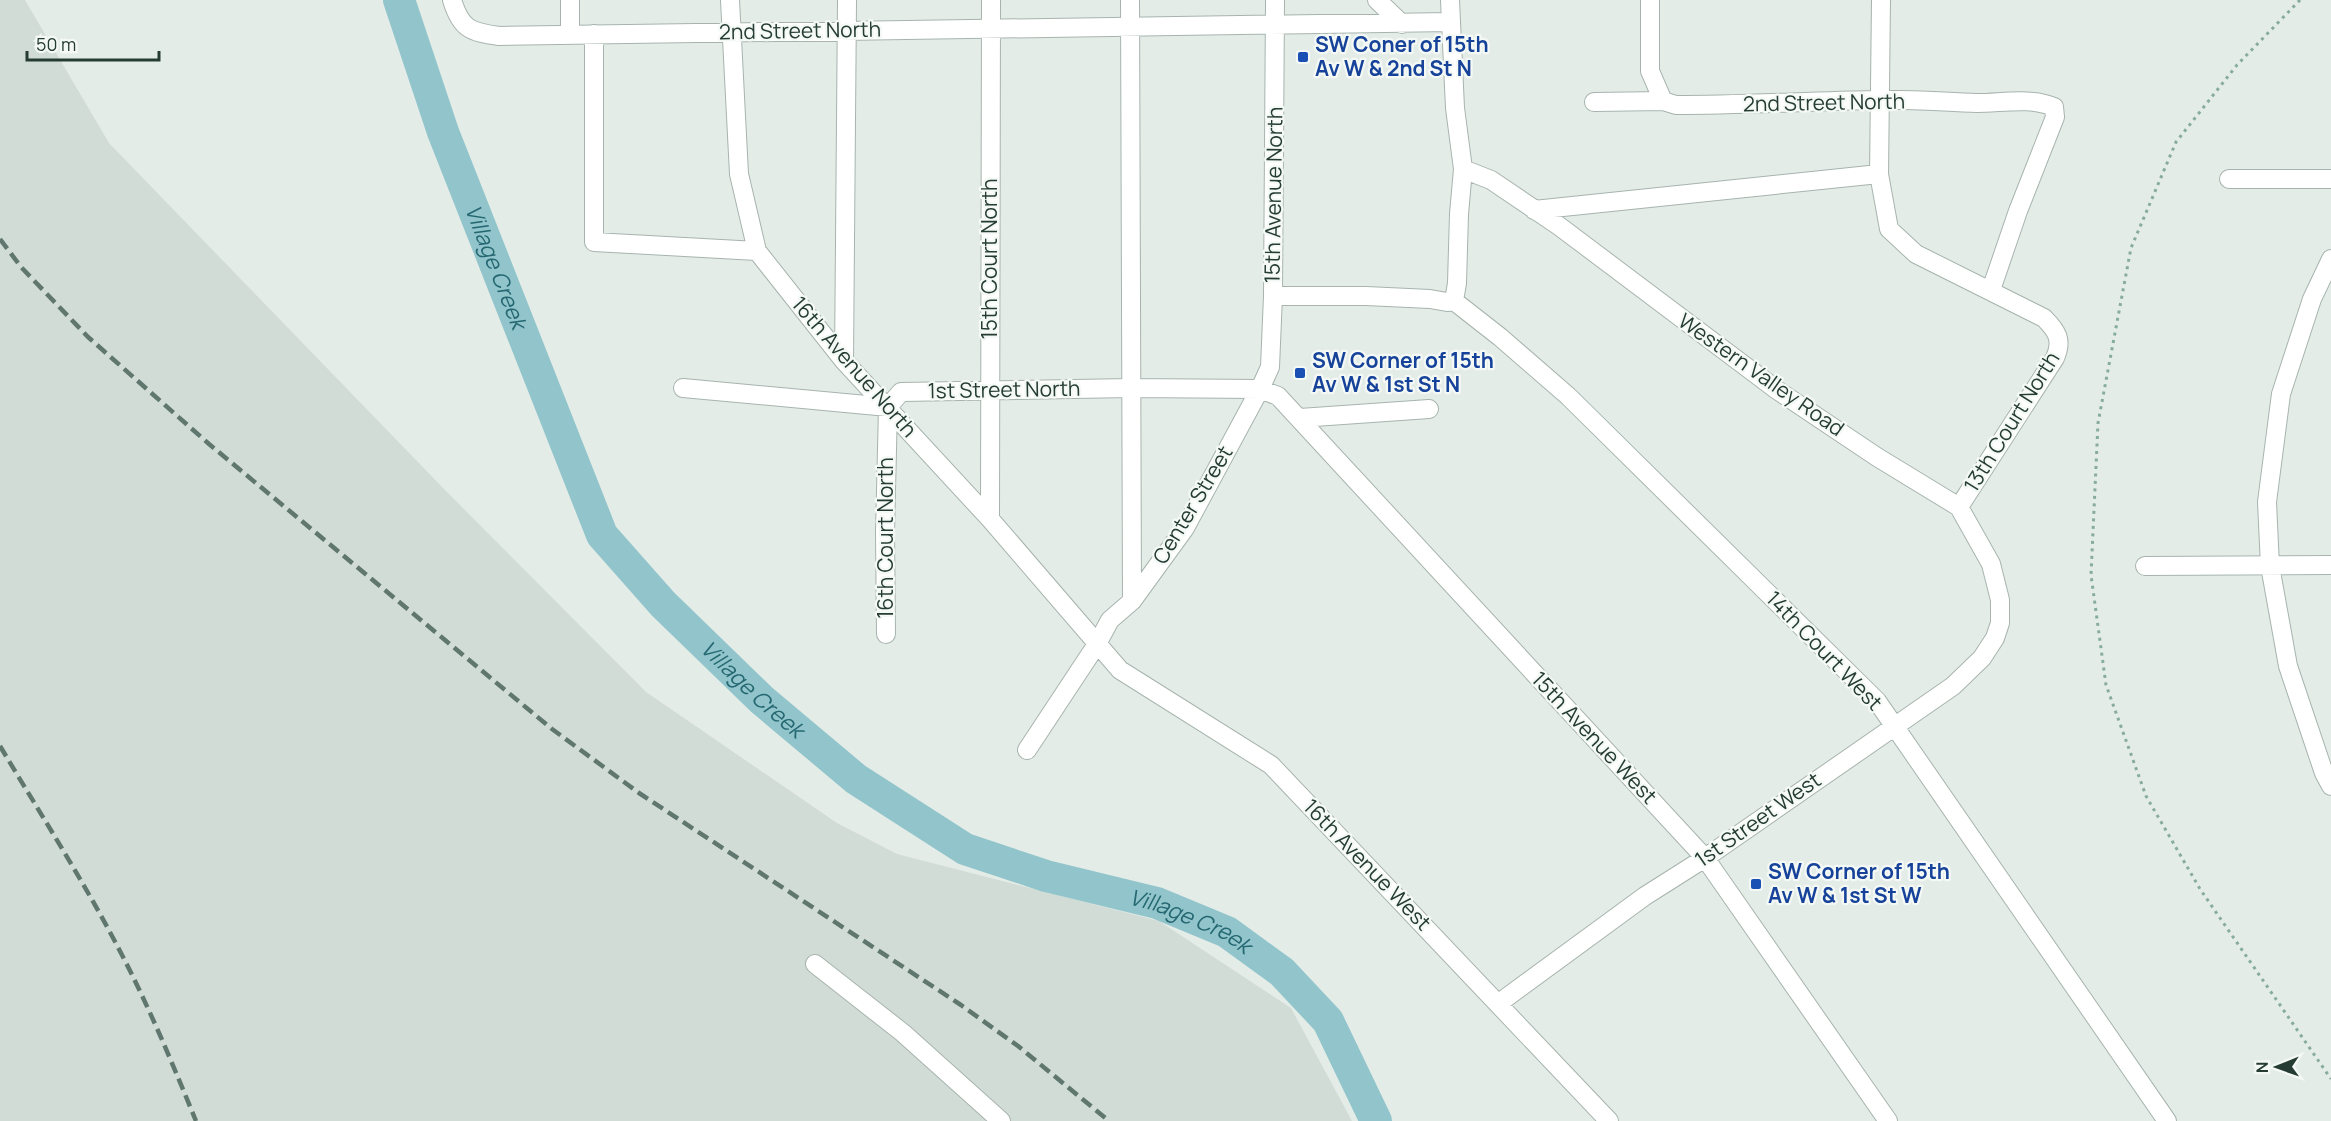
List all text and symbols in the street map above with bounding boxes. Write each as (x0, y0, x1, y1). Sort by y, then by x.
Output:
street label: 2nd Street North (719, 15, 881, 45)
scale bar (27, 24, 159, 62)
place label: SW Coner of 15th Av W & 2nd St N (1315, 30, 1489, 82)
text: 50 m (36, 32, 76, 56)
marker: SW Coner of 15th Av W & 2nd St N (1296, 50, 1310, 64)
street label: 2nd Street North (1743, 87, 1905, 117)
street label: 15th Avenue North (1257, 106, 1289, 284)
street label: 15th Court North (975, 179, 1003, 339)
water label: Village Creek (458, 200, 535, 336)
street label: 16th Avenue North (786, 290, 924, 443)
street label: Western Valley Road (1673, 306, 1850, 442)
place label: SW Corner of 15th Av W & 1st St N (1312, 346, 1494, 398)
street label: 13th Court North (1957, 346, 2065, 497)
marker: SW Corner of 15th Av W & 1st St N (1293, 366, 1307, 380)
street label: 1st Street North (927, 374, 1081, 404)
street label: Center Street (1146, 440, 1238, 569)
street label: 16th Court North (871, 457, 899, 619)
street label: 14th Court West (1761, 585, 1889, 716)
water label: Village Creek (694, 634, 813, 746)
street label: 15th Avenue West (1526, 665, 1663, 810)
street label: 1st Street West (1689, 765, 1826, 873)
street label: 16th Avenue West (1298, 793, 1438, 936)
place label: SW Corner of 15th Av W & 1st St W (1768, 857, 1950, 909)
marker: SW Corner of 15th Av W & 1st St W (1749, 877, 1763, 891)
water label: Village Creek (1126, 882, 1260, 962)
north arrow (2247, 1037, 2307, 1097)
text: N (2251, 1061, 2273, 1073)

